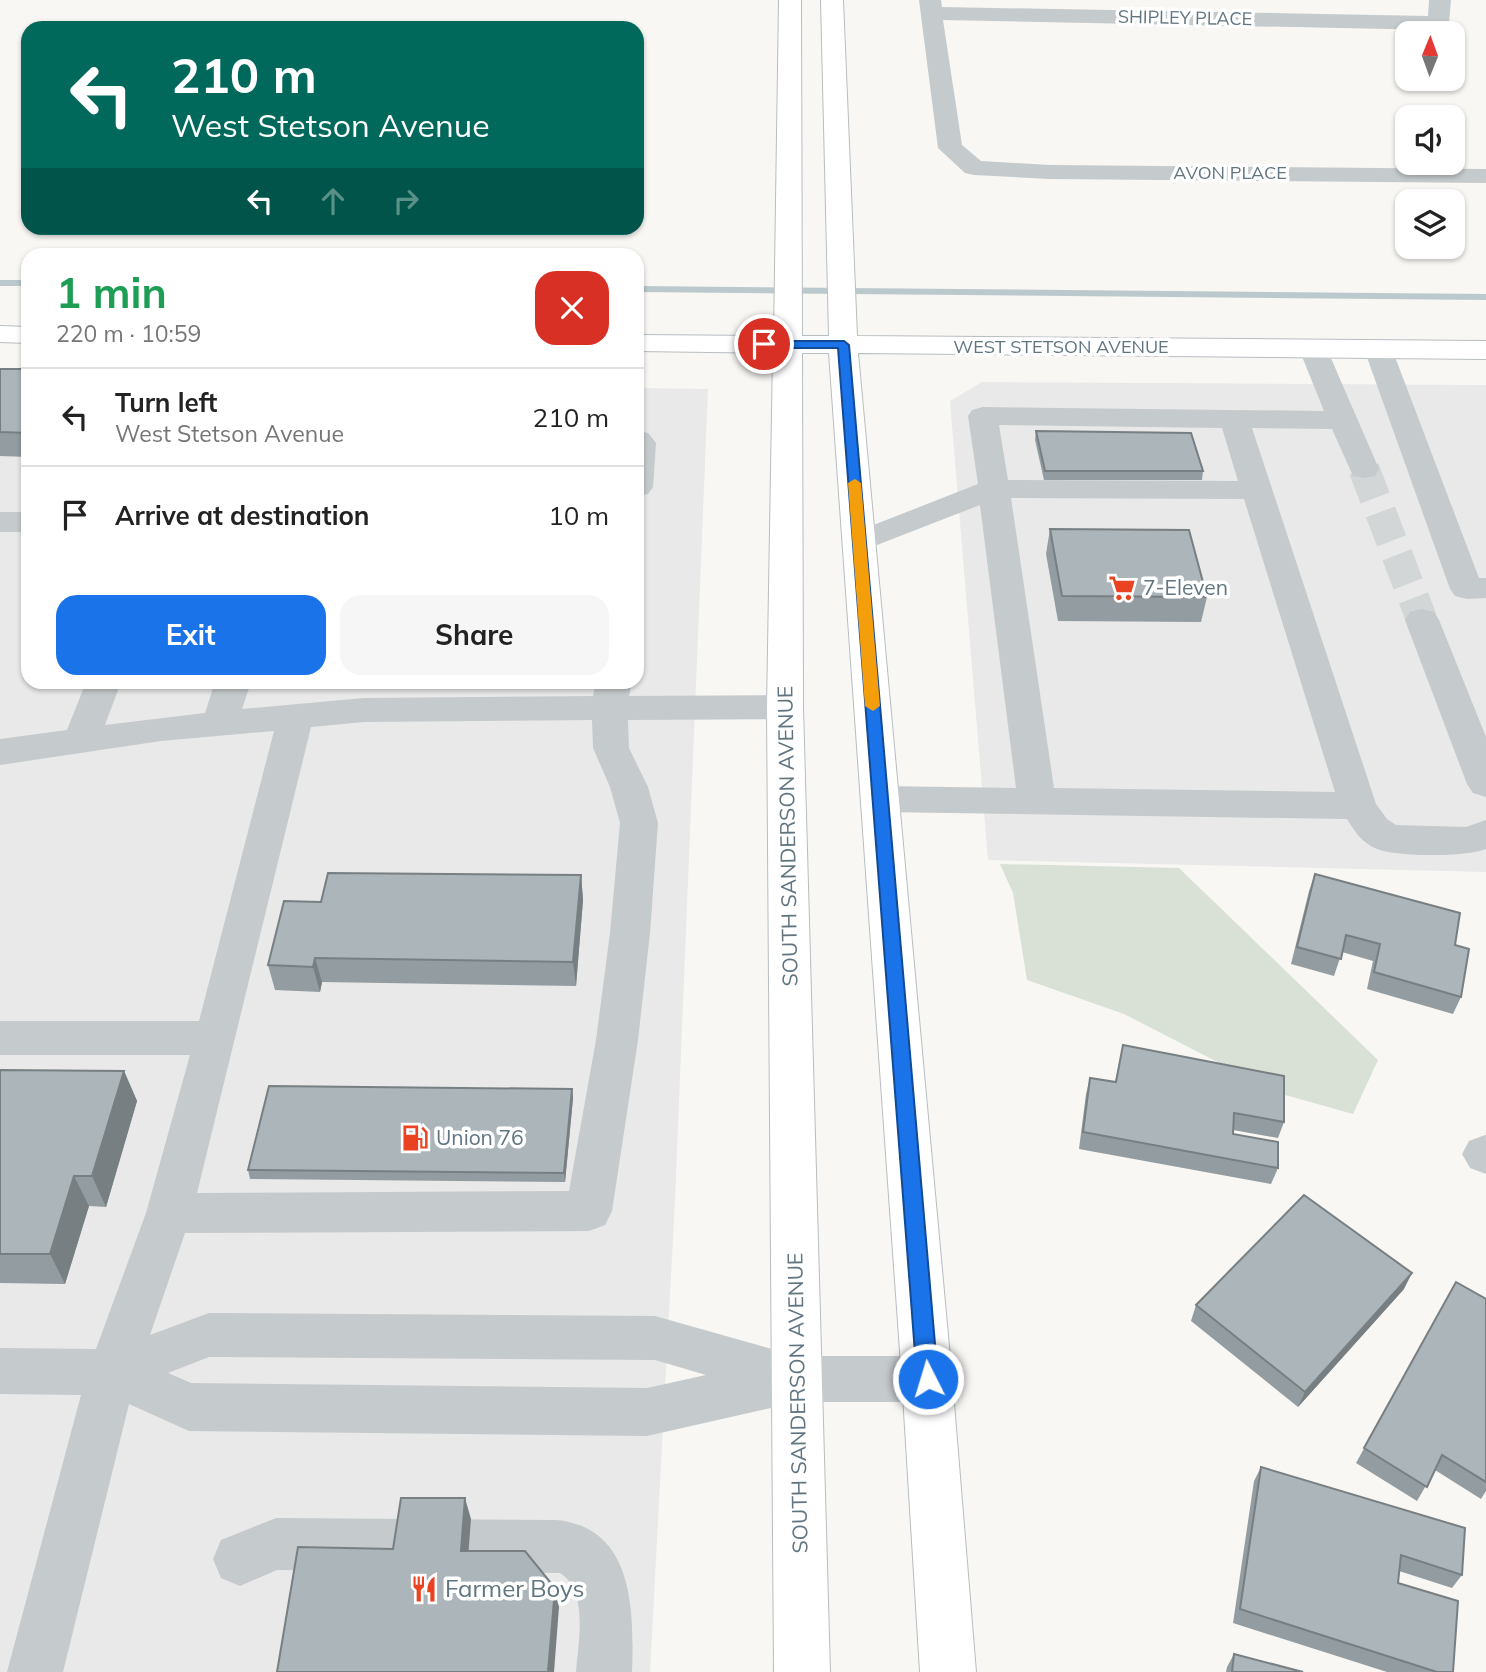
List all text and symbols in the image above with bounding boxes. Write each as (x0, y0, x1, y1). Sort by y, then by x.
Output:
street label: SHIPLEY PLACE (1118, 5, 1252, 30)
north arrow (1395, 21, 1465, 91)
map controls (1395, 21, 1465, 259)
text: 210 m (171, 44, 317, 105)
icon: left (56, 49, 147, 140)
text: West Stetson Avenue (171, 105, 490, 145)
button: sound (1395, 105, 1465, 175)
street label: AVON PLACE (1173, 161, 1287, 184)
icon: left (241, 182, 279, 220)
icon: ahead (314, 182, 352, 220)
icon: right (387, 182, 425, 220)
button: layers (1395, 189, 1465, 259)
text: 1 min (56, 266, 167, 319)
button: close (535, 271, 609, 345)
pin (734, 314, 794, 374)
text: 220 m · 10:59 (56, 319, 201, 348)
icon: arrive (745, 325, 783, 363)
street label: WEST STETSON AVENUE (953, 335, 1169, 358)
text: Turn left (115, 386, 217, 419)
icon: left (56, 398, 94, 436)
text: 210 m (533, 401, 609, 434)
text: West Stetson Avenue (115, 419, 344, 448)
icon: arrive (56, 496, 94, 534)
text: Arrive at destination (115, 499, 370, 532)
text: 10 m (548, 499, 609, 532)
supermarket icon: 7-Eleven (1107, 573, 1137, 603)
place label: 7-Eleven (1143, 574, 1228, 600)
button: Exit (56, 595, 326, 675)
button: Share (340, 595, 609, 675)
street label: SOUTH SANDERSON AVENUE (771, 685, 803, 987)
fuel station icon: Union 76 (400, 1123, 430, 1153)
place label: Union 76 (436, 1124, 524, 1150)
street label: SOUTH SANDERSON AVENUE (781, 1252, 813, 1554)
position arrow (891, 1342, 965, 1416)
place label: Farmer Boys (445, 1573, 584, 1603)
restaurant icon: Farmer Boys (409, 1574, 439, 1604)

